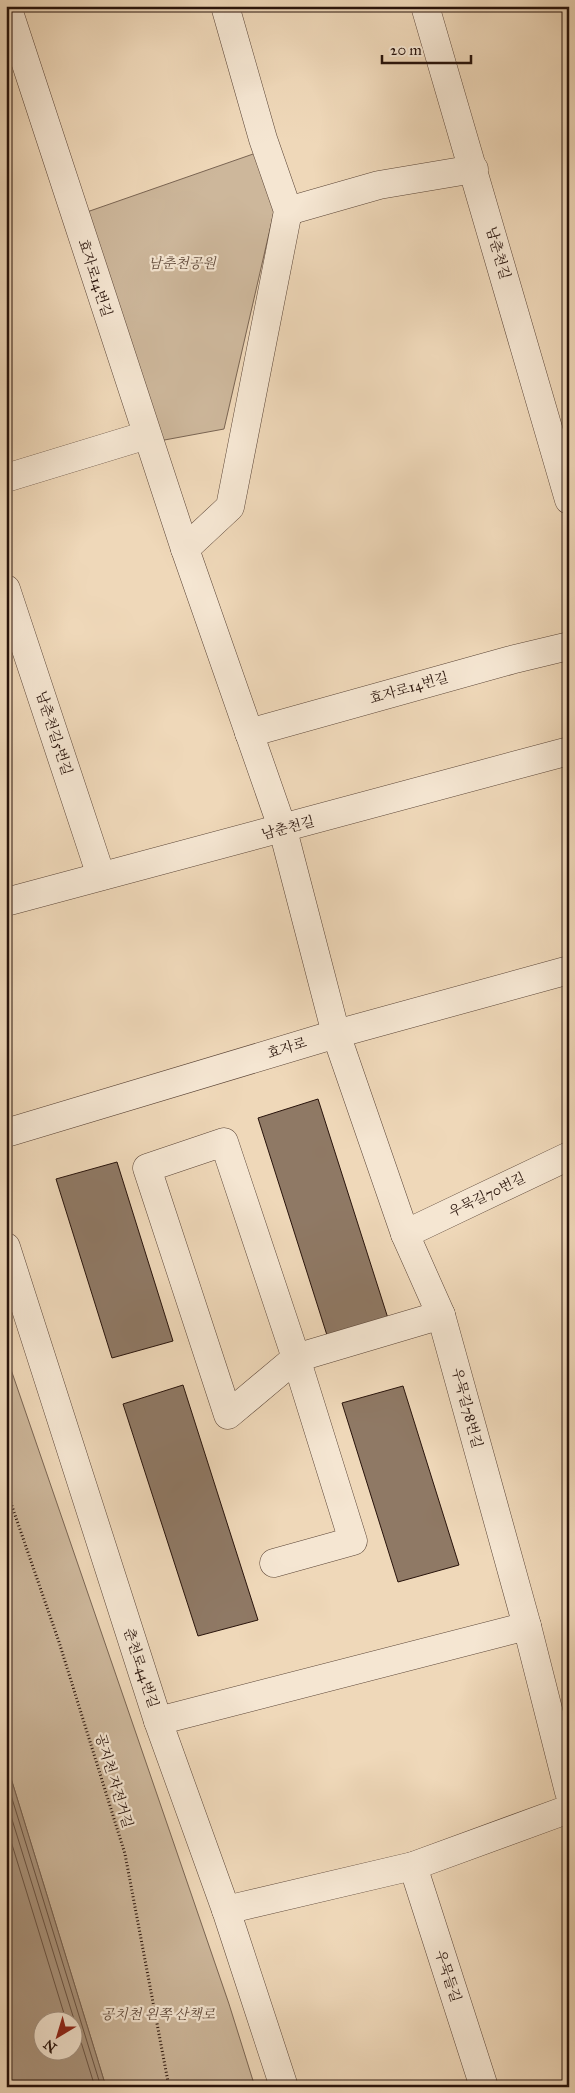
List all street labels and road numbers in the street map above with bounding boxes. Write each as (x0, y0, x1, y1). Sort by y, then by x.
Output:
street label: 남춘천길 (482, 225, 514, 281)
street label: 효자로14번길 (74, 237, 116, 319)
street label: 효자로14번길 (368, 669, 450, 707)
street label: 남춘천길5번길 (32, 689, 76, 777)
street label: 남춘천길 (260, 813, 316, 843)
street label: 효자로 (265, 1034, 309, 1062)
street label: 우묵길70번길 (446, 1169, 528, 1221)
street label: 우묵길78번길 (448, 1366, 486, 1450)
street label: 춘천로44번길 (120, 1626, 162, 1710)
street label: 공지천 자전거길 (92, 1732, 136, 1830)
street label: 우묵들길 (432, 1948, 464, 2004)

